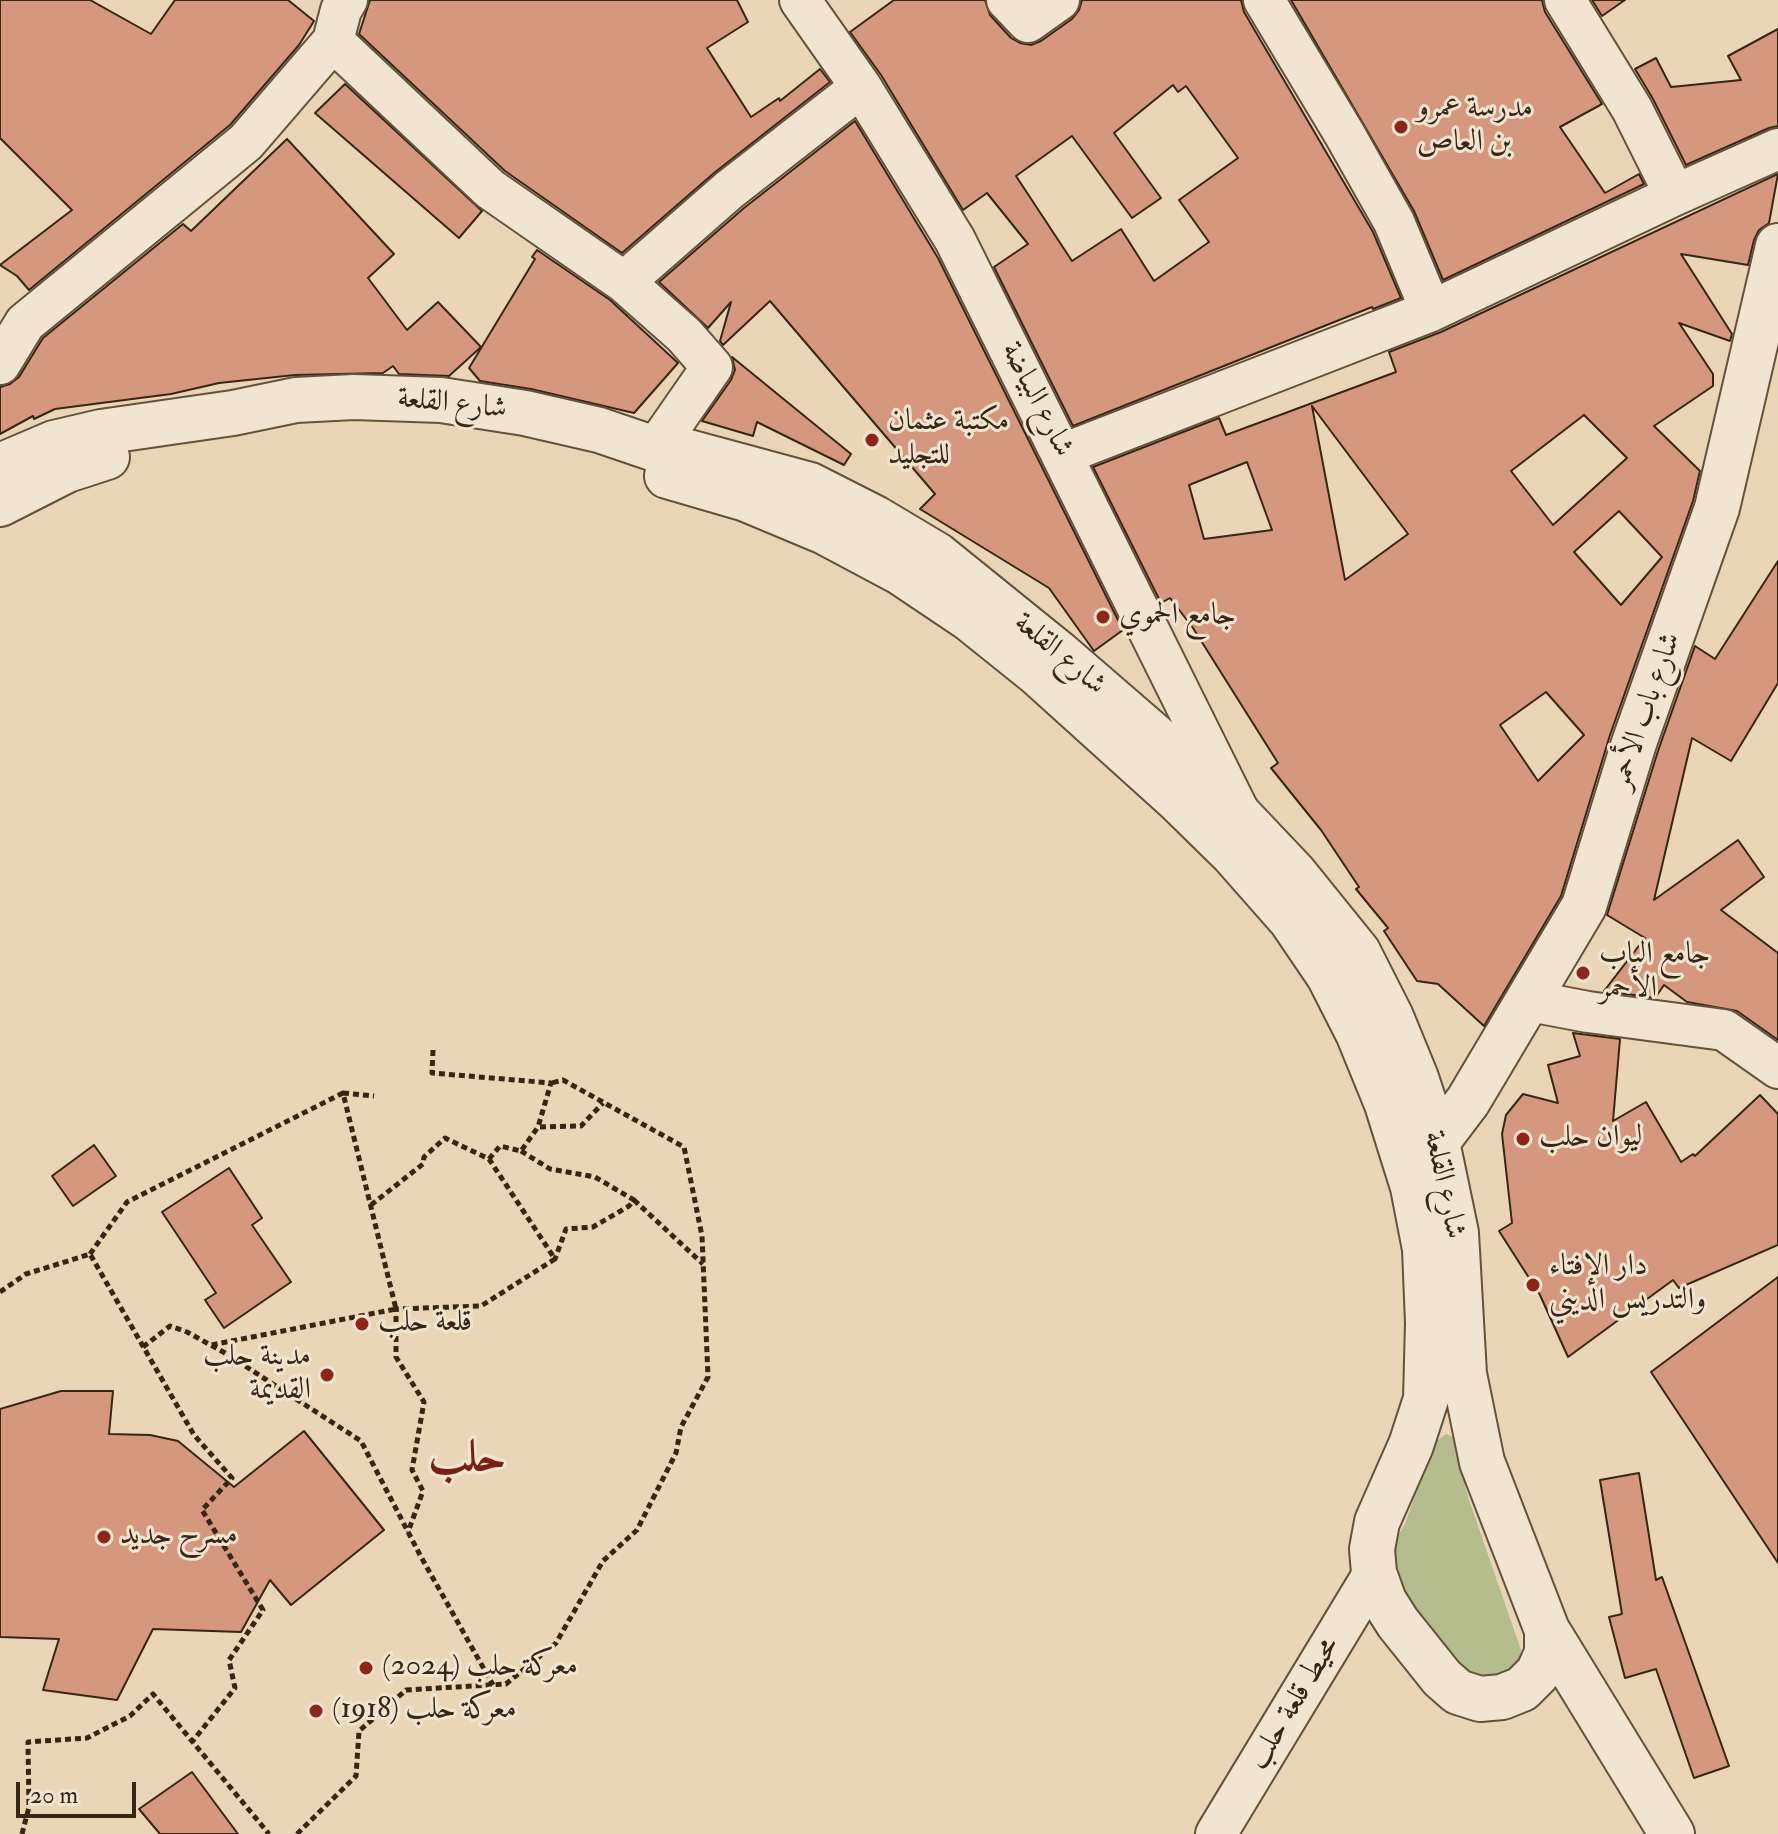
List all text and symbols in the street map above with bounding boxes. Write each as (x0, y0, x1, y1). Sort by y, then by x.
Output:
place label: مدرسة عمرو بن العاص (1417, 92, 1533, 162)
marker: مدرسة عمرو بن العاص (1392, 118, 1410, 136)
street label: شارع البياضة (992, 337, 1080, 463)
street label: شارع القلعة (396, 381, 508, 429)
place label: مكتبة عثمان للتجليد (888, 405, 1009, 476)
marker: مكتبة عثمان للتجليد (863, 431, 881, 449)
place label: جامع الحموي (1119, 599, 1236, 635)
street label: شارع القلعة (1005, 606, 1113, 704)
marker: جامع الحموي (1094, 608, 1112, 626)
street label: شارع باب الأحمر (1603, 628, 1691, 794)
place label: جامع الباب الأحمر (1599, 938, 1711, 1008)
marker: جامع الباب الأحمر (1574, 964, 1592, 982)
place label: ليوان حلب (1539, 1121, 1642, 1157)
street label: شارع القلعة (1414, 1128, 1472, 1242)
marker: ليوان حلب (1514, 1130, 1532, 1148)
place label: دار الإفتاء والتدريس الديني (1549, 1250, 1706, 1320)
marker: دار الإفتاء والتدريس الديني (1524, 1276, 1542, 1294)
place label: قلعة حلب (378, 1306, 472, 1342)
marker: قلعة حلب (353, 1315, 371, 1333)
place label: مدينة حلب القديمة (203, 1340, 311, 1410)
marker: مدينة حلب القديمة (318, 1366, 336, 1384)
district label: حلب (428, 1432, 506, 1488)
place label: مسرح جديد (120, 1519, 238, 1555)
marker: مسرح جديد (95, 1528, 113, 1546)
street label: محيط قلعة حلب (1241, 1631, 1349, 1777)
place label: معركة حلب (2024) (382, 1650, 578, 1686)
marker: معركة حلب (2024) (357, 1659, 375, 1677)
place label: معركة حلب (1918) (332, 1693, 517, 1729)
marker: معركة حلب (1918) (307, 1702, 325, 1720)
scale bar (20, 1766, 140, 1816)
text: 20 m (30, 1780, 78, 1811)

